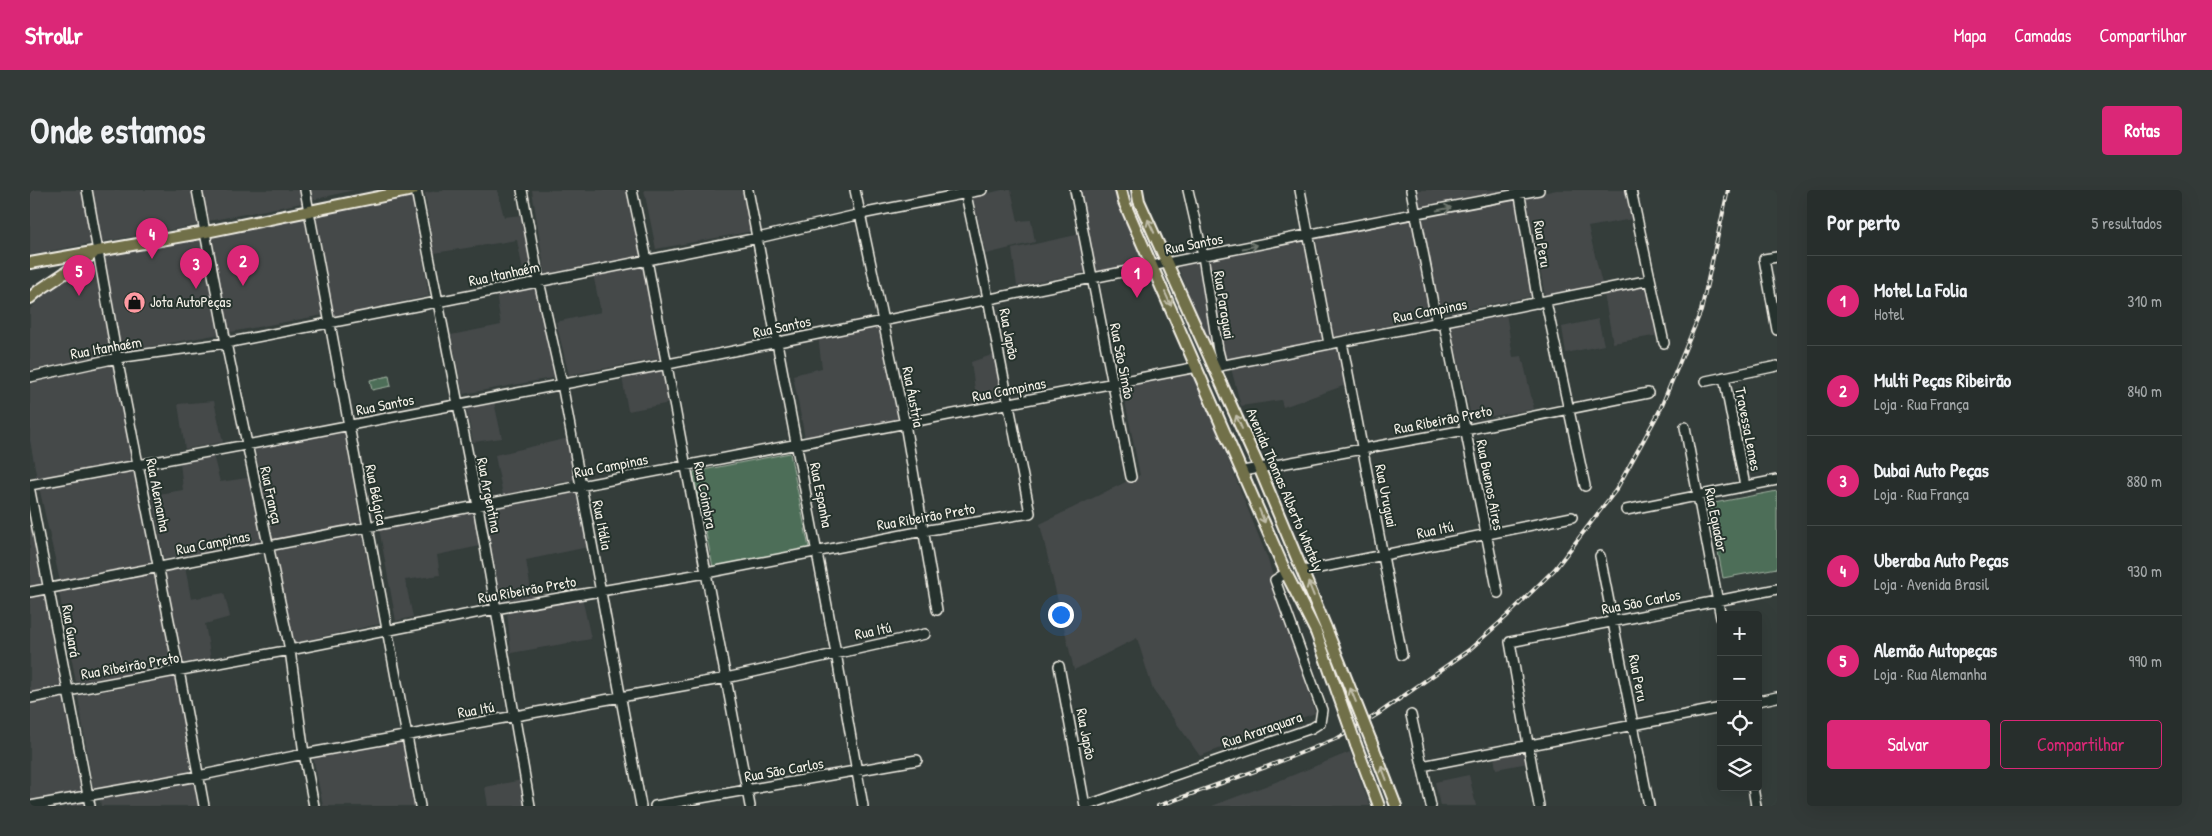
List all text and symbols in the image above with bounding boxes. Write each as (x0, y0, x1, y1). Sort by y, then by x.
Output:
text: Strollr (25, 19, 83, 51)
text: Mapa (1954, 23, 1986, 48)
text: Camadas (2014, 23, 2071, 48)
text: Compartilhar (2099, 23, 2187, 48)
button: Rotas (2102, 106, 2182, 155)
text: Onde estamos (30, 107, 205, 154)
one-way arrow (1436, 203, 1452, 213)
text: Por perto (1827, 208, 1900, 237)
text: 5 resultados (2092, 212, 2162, 234)
pin: 4 (136, 218, 168, 259)
one-way arrow (1146, 219, 1155, 234)
street label: Rua Peru (1528, 219, 1557, 269)
street label: Rua Santos (1163, 228, 1225, 259)
one-way arrow (1242, 241, 1258, 251)
pin: 2 (227, 245, 259, 286)
pin: 3 (180, 248, 212, 289)
pin: 5 (63, 255, 95, 296)
street label: Rua Itanhaém (467, 256, 541, 291)
pin: 1 (1121, 257, 1153, 298)
street label: Rua Paraguai (1209, 269, 1240, 341)
text: Motel La Folia (1874, 277, 1967, 303)
shop icon: Jota AutoPeças (122, 290, 146, 314)
text: 1 (1840, 290, 1846, 312)
text: 310 m (2127, 290, 2162, 312)
place label: Jota AutoPeças (150, 291, 231, 312)
one-way arrow (1163, 291, 1173, 306)
street label: Rua Campinas (1391, 293, 1469, 328)
text: Hotel (1874, 303, 1904, 325)
street label: Rua Japão (994, 306, 1025, 361)
street label: Rua Santos (751, 310, 813, 343)
street label: Rua São Simão (1105, 321, 1140, 401)
street label: Rua Itanhaém (69, 331, 143, 364)
street label: Rua Áustria (897, 365, 930, 429)
text: Multi Peças Ribeirão (1874, 367, 2011, 393)
street label: Rua Campinas (970, 372, 1048, 407)
text: 2 (1839, 380, 1847, 402)
text: 840 m (2127, 380, 2162, 402)
street label: Travessa Lemes (1730, 385, 1767, 473)
street label: Rua Santos (354, 389, 416, 420)
text: Loja · Rua França (1874, 393, 1969, 415)
street label: Rua Ribeirão Preto (1392, 400, 1494, 439)
street label: Avenida Thomas Alberto Whately (1241, 405, 1330, 575)
one-way arrow (1234, 415, 1244, 430)
street label: Rua Buenos Aires (1471, 438, 1510, 532)
street label: Rua Campinas (572, 448, 650, 483)
street label: Rua Alemanha (141, 456, 176, 534)
street label: Rua Argentina (472, 456, 507, 534)
text: Dubai Auto Peças (1874, 457, 1989, 483)
street label: Rua Coimbra (689, 460, 722, 530)
street label: Rua Espanha (805, 461, 838, 529)
street label: Rua Uruguai (1370, 462, 1403, 529)
street label: Rua Bélgica (360, 463, 393, 527)
street label: Rua França (255, 464, 288, 526)
text: 3 (1839, 470, 1847, 492)
text: 880 m (2126, 470, 2162, 492)
text: Loja · Rua França (1874, 483, 1969, 505)
street label: Rua Equador (1700, 486, 1733, 554)
street label: Rua Itália (587, 498, 618, 552)
street label: Rua Ribeirão Preto (875, 498, 977, 535)
one-way arrow (1257, 508, 1267, 523)
street label: Rua Itú (1415, 515, 1455, 544)
street label: Rua Campinas (174, 525, 252, 560)
text: Uberaba Auto Peças (1874, 547, 2009, 573)
text: 4 (1840, 560, 1846, 582)
text: 930 m (2127, 560, 2162, 582)
street label: Rua Ribeirão Preto (476, 571, 578, 608)
text: Loja · Avenida Brasil (1874, 573, 1989, 595)
one-way arrow (1305, 582, 1314, 597)
street label: Rua São Carlos (1600, 584, 1682, 619)
your location (1048, 602, 1074, 628)
street label: Rua Guará (57, 603, 86, 659)
map controls (1717, 611, 1762, 791)
button: + (1717, 611, 1762, 656)
street label: Rua Itú (853, 616, 893, 645)
text: Alemão Autopeças (1874, 637, 1997, 663)
street label: Rua Ribeirão Preto (79, 647, 181, 684)
text: 5 (1840, 650, 1846, 672)
text: 990 m (2129, 650, 2162, 672)
street label: Rua Peru (1624, 653, 1653, 703)
button: − (1717, 656, 1762, 701)
text: Loja · Rua Alemanha (1874, 663, 1986, 685)
one-way arrow (1348, 688, 1357, 703)
street label: Rua Itú (456, 696, 496, 723)
button: locate (1717, 701, 1762, 746)
street label: Rua Japão (1071, 706, 1102, 761)
street label: Rua Araraquara (1219, 706, 1305, 753)
button: Salvar (1827, 720, 1990, 769)
button: Compartilhar (2000, 720, 2162, 769)
button: layers (1717, 746, 1762, 791)
street label: Rua São Carlos (743, 752, 825, 787)
one-way arrow (1378, 766, 1388, 781)

